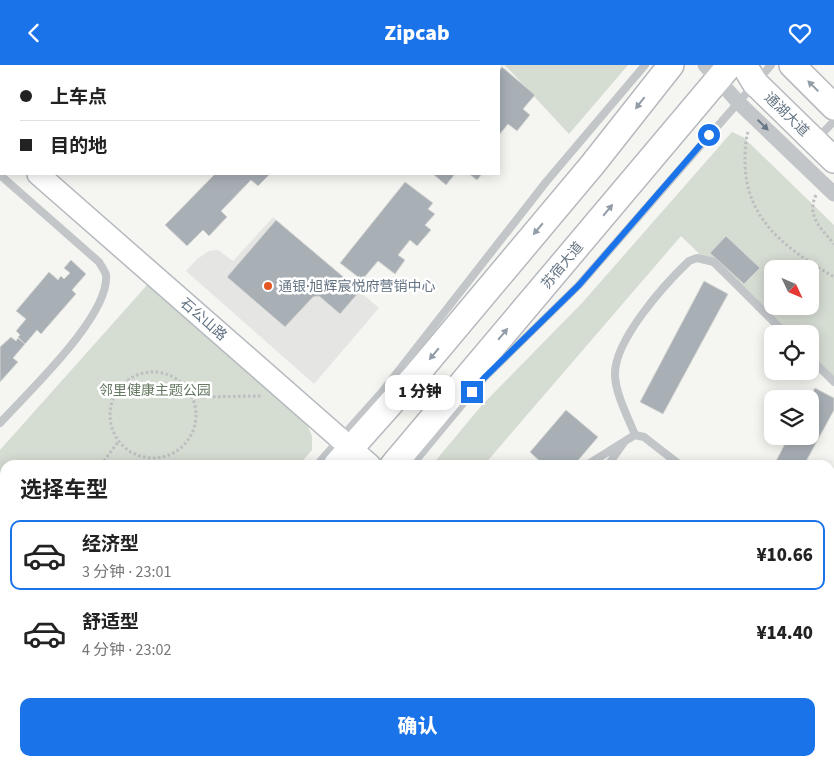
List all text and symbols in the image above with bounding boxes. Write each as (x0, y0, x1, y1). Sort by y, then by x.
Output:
text: Zipcab (384, 17, 450, 49)
icon: back (20, 19, 48, 47)
icon: heart (786, 19, 814, 47)
one-way arrow (807, 80, 819, 92)
text: 上车点 (50, 84, 107, 111)
street label: 通湖大道 (759, 88, 813, 141)
one-way arrow (635, 96, 646, 109)
one-way arrow (756, 119, 768, 131)
route start (698, 124, 720, 146)
text: 目的地 (50, 133, 107, 160)
one-way arrow (602, 204, 613, 216)
one-way arrow (532, 223, 544, 235)
street label: 苏宿大道 (537, 238, 588, 294)
north arrow (764, 260, 819, 315)
map controls (764, 260, 819, 445)
place label: 通银·旭辉宸悦府营销中心 (278, 277, 436, 297)
marker: 通银·旭辉宸悦府营销中心 (262, 280, 274, 292)
street label: 石公山路 (176, 294, 231, 346)
button: locate (764, 325, 819, 380)
one-way arrow (498, 328, 509, 341)
one-way arrow (428, 347, 439, 360)
callout: 1 分钟 (384, 375, 454, 409)
park label: 邻里健康主题公园 (99, 381, 211, 401)
text: 1 分钟 (398, 381, 442, 403)
route end (461, 381, 483, 403)
button: layers (764, 390, 819, 445)
text: 选择车型 (20, 474, 108, 506)
text: 经济型 (82, 531, 139, 558)
icon: car (22, 533, 67, 578)
text: ¥10.66 (756, 542, 813, 569)
text: 3 分钟 · 23:01 (82, 561, 171, 583)
text: 舒适型 (82, 609, 139, 636)
icon: car (22, 611, 67, 656)
text: ¥14.40 (756, 620, 813, 647)
text: 4 分钟 · 23:02 (82, 639, 171, 661)
button: 确认 (20, 698, 815, 756)

